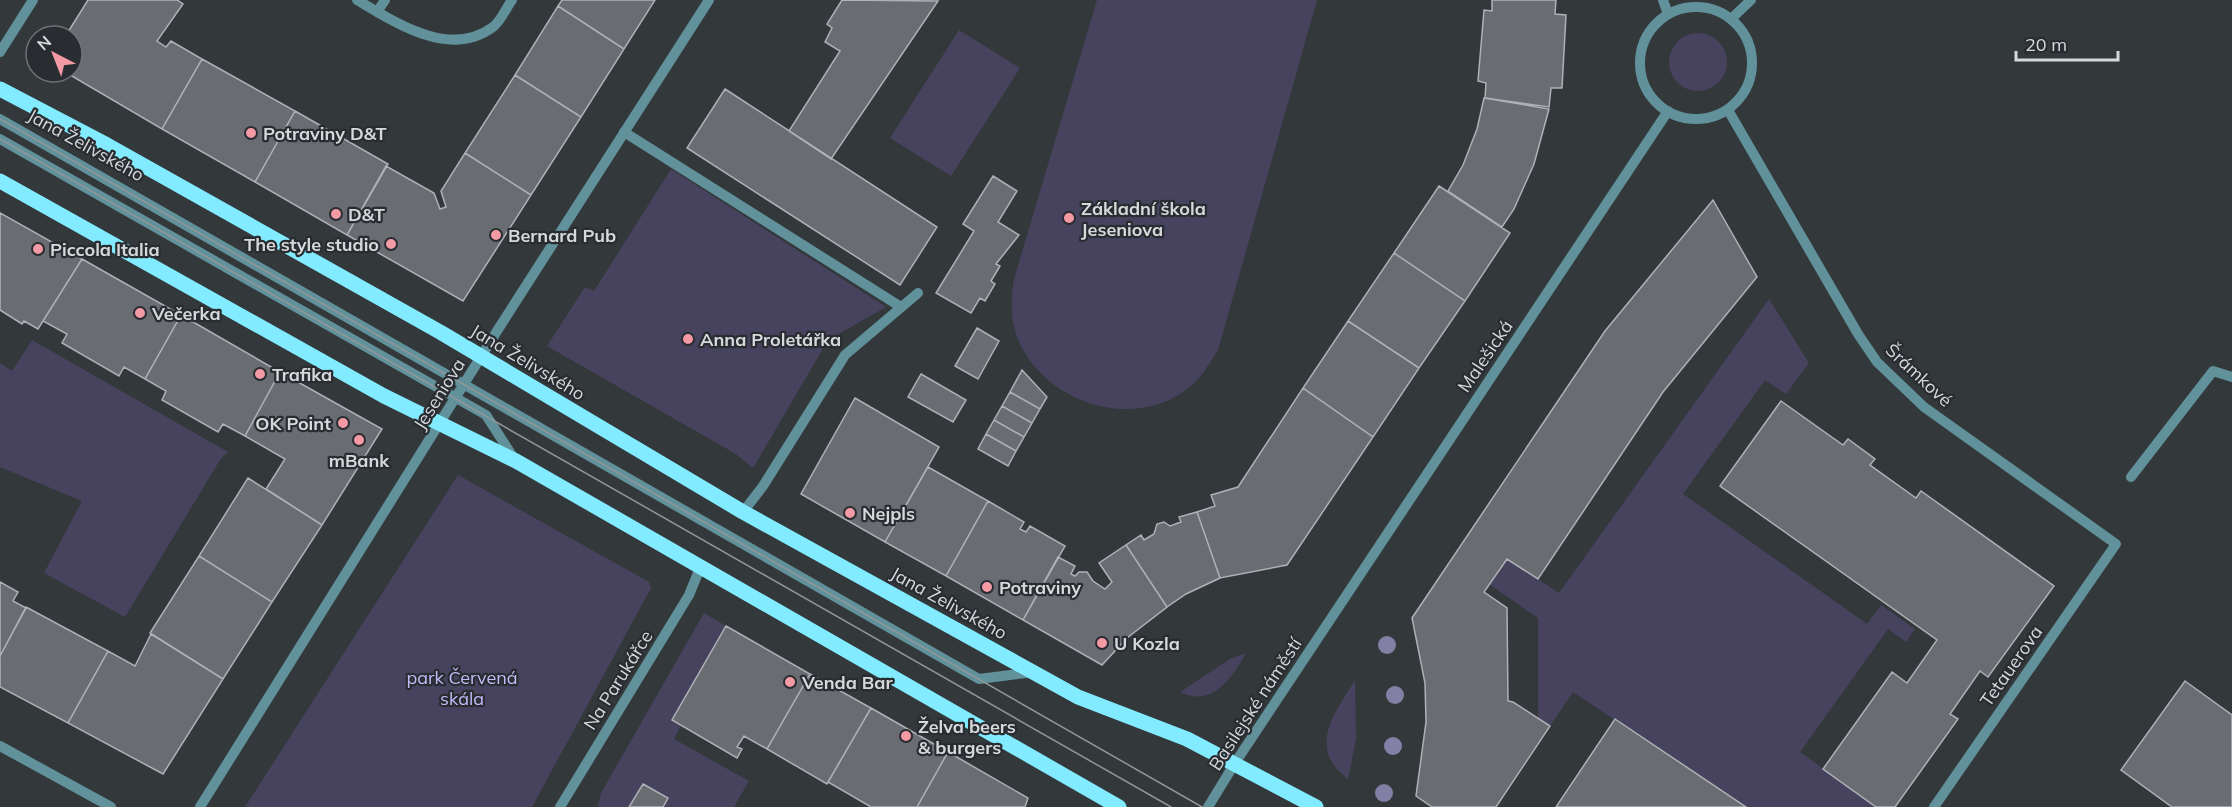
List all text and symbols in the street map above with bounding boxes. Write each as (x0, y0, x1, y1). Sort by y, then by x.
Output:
north arrow (24, 24, 84, 84)
scale bar (2016, 24, 2118, 62)
text: N (33, 31, 55, 54)
text: 20 m (2025, 33, 2067, 56)
street label: Jana Želivského (24, 104, 148, 186)
place label: Potraviny D&T (263, 122, 387, 145)
marker: Potraviny D&T (244, 126, 258, 140)
place label: Základní škola Jeseniova (1081, 197, 1206, 241)
place label: D&T (348, 203, 385, 226)
marker: D&T (329, 207, 343, 221)
marker: Základní škola Jeseniova (1062, 211, 1076, 225)
place label: Bernard Pub (508, 224, 616, 247)
marker: Bernard Pub (489, 228, 503, 242)
place label: The style studio (244, 233, 379, 256)
marker: The style studio (384, 237, 398, 251)
place label: Piccola Italia (50, 238, 160, 261)
marker: Piccola Italia (31, 242, 45, 256)
place label: Večerka (151, 302, 221, 325)
marker: Večerka (133, 306, 147, 320)
street label: Malešická (1452, 315, 1518, 397)
street label: Jana Želivského (467, 319, 589, 405)
place label: Anna Proletářka (700, 328, 841, 351)
marker: Anna Proletářka (681, 332, 695, 346)
street label: Šrámkové (1881, 338, 1957, 412)
street label: Jeseniova (408, 354, 470, 434)
place label: Trafika (272, 363, 332, 386)
marker: Trafika (253, 367, 267, 381)
place label: OK Point (255, 412, 331, 435)
marker: OK Point (336, 416, 350, 430)
marker: mBank (352, 433, 366, 447)
place label: mBank (329, 449, 390, 472)
place label: Nejpls (862, 502, 915, 525)
marker: Nejpls (843, 506, 857, 520)
street label: Jana Želivského (887, 562, 1011, 644)
place label: Potraviny (999, 576, 1081, 599)
marker: Potraviny (980, 580, 994, 594)
street label: Tetauerova (1975, 621, 2047, 711)
street label: Na Parukářce (578, 626, 658, 734)
place label: U Kozla (1114, 632, 1180, 655)
street label: Basilejské náměstí (1204, 632, 1307, 775)
marker: U Kozla (1095, 636, 1109, 650)
park label: park Červená skála (406, 666, 518, 710)
place label: Venda Bar (801, 671, 893, 694)
marker: Venda Bar (783, 675, 797, 689)
place label: Želva beers & burgers (918, 715, 1016, 759)
marker: Želva beers & burgers (899, 729, 913, 743)

